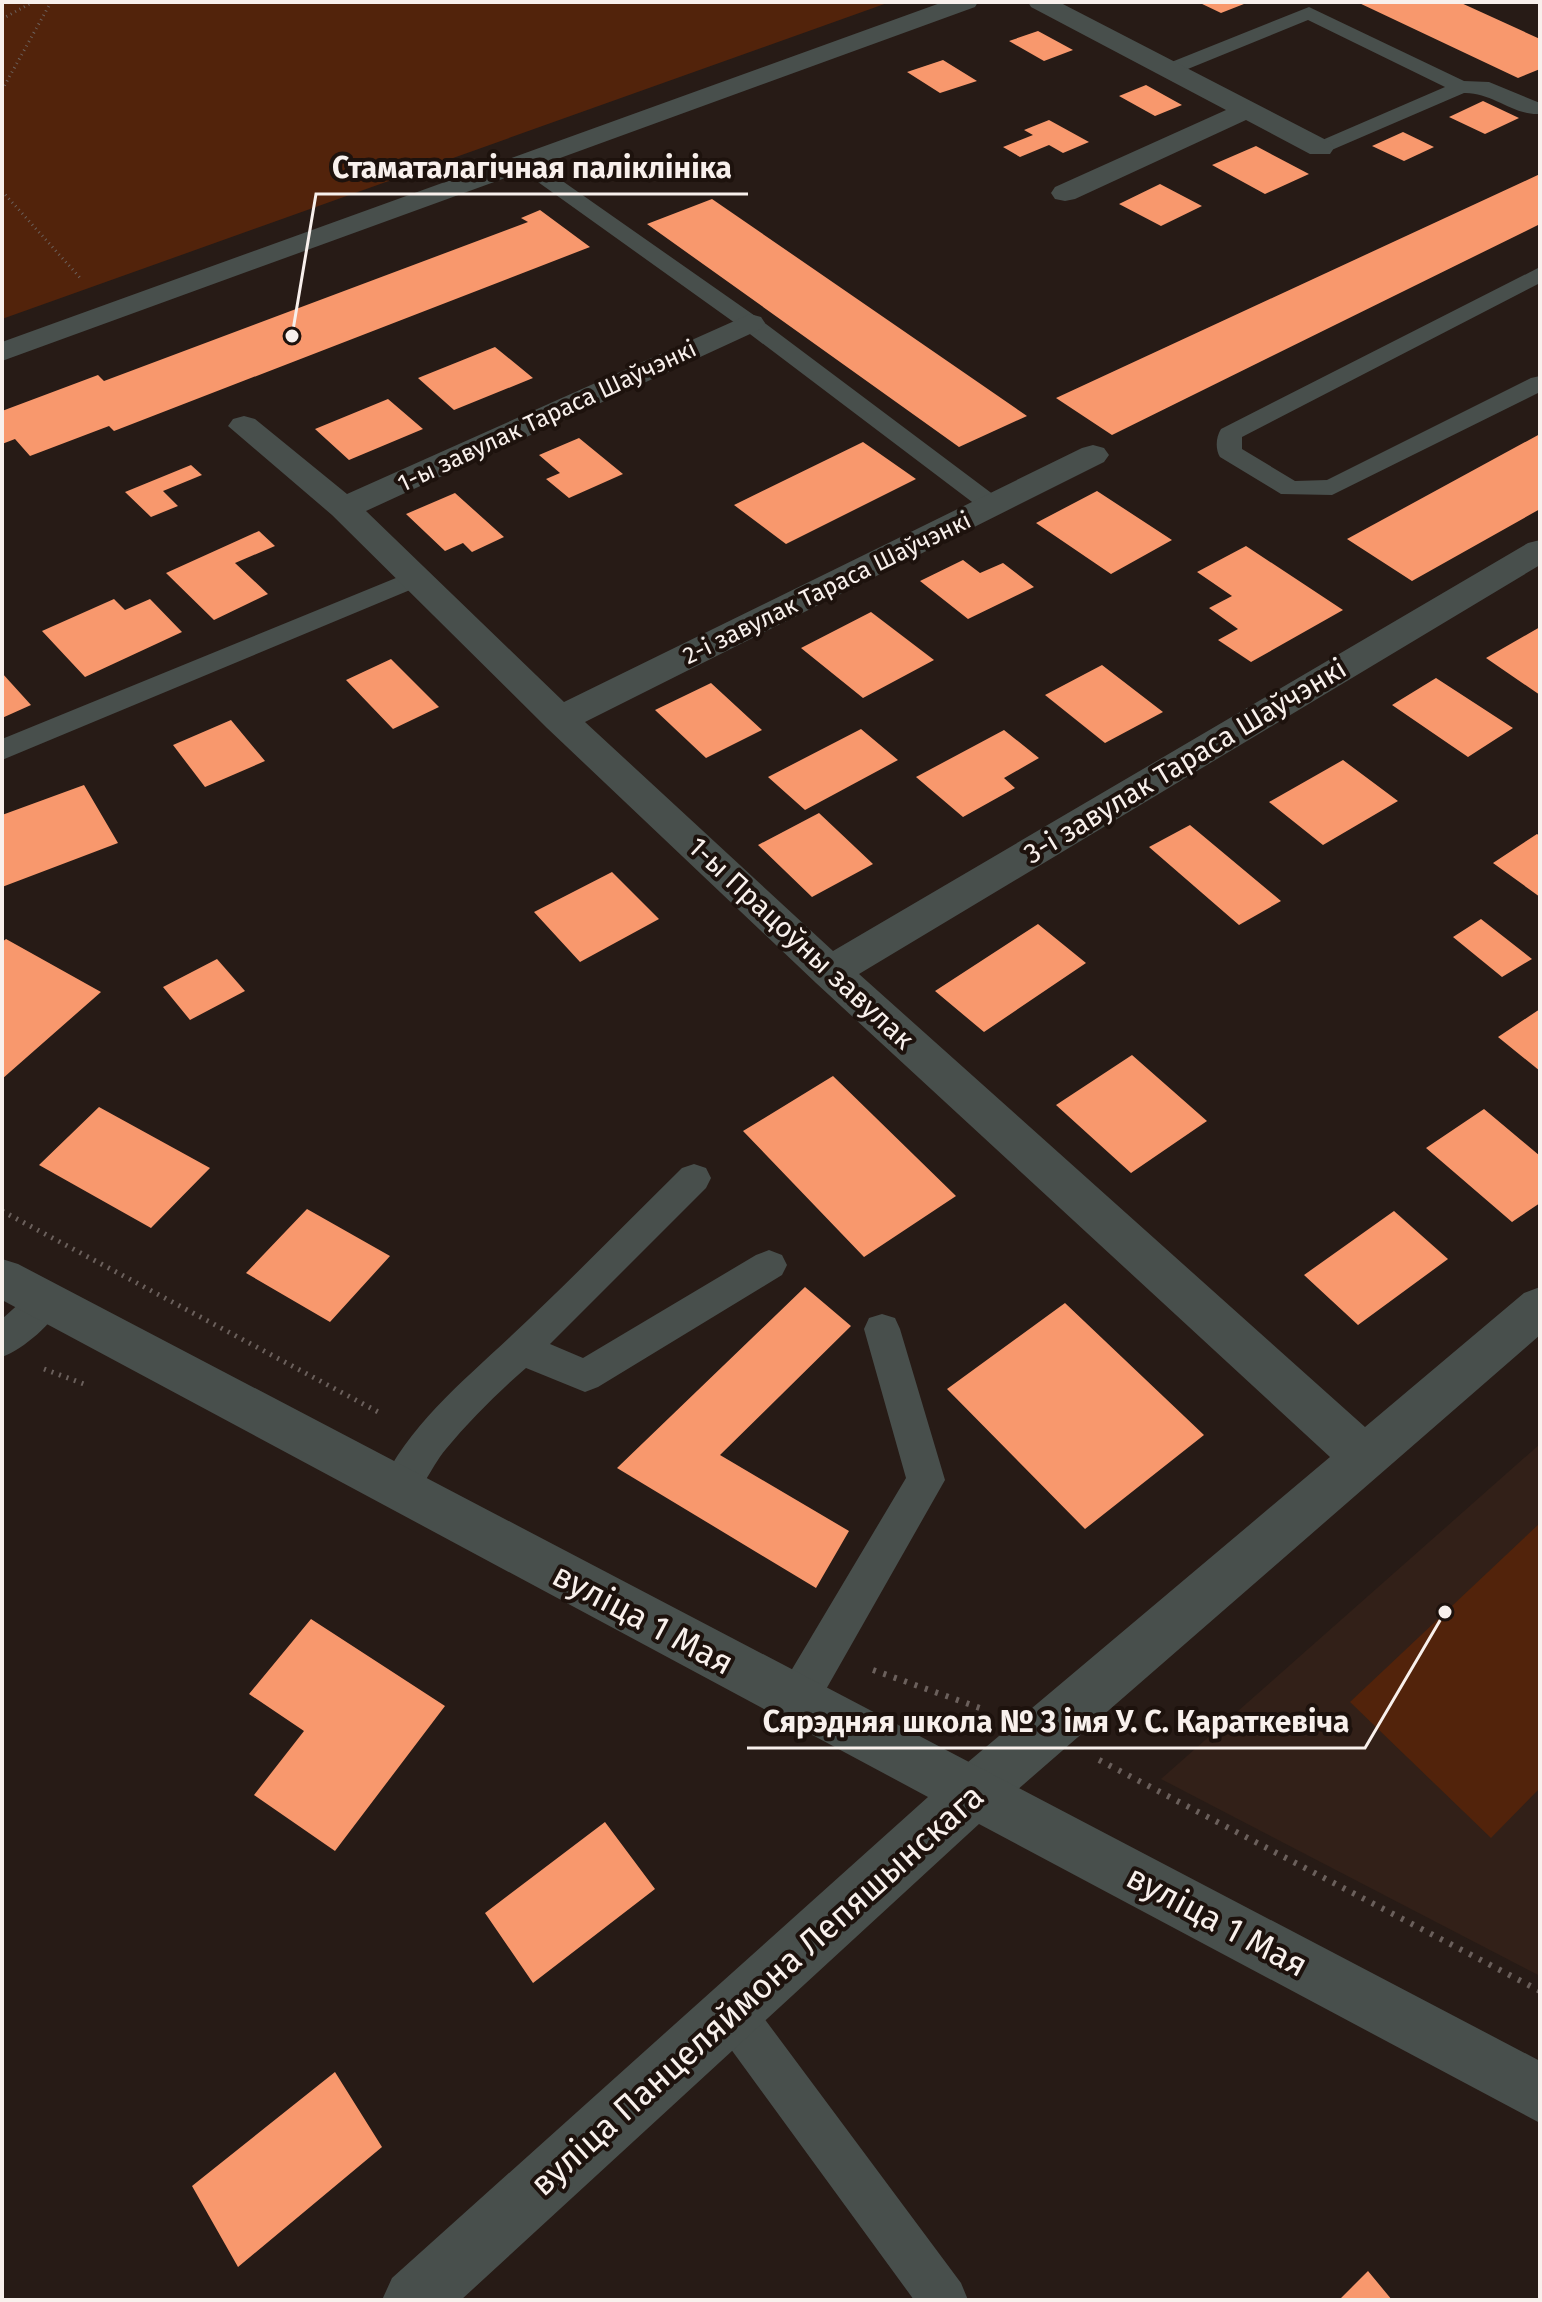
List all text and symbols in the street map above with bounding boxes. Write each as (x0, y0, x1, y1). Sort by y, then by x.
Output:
callout: Стаматалагічная паліклініка (316, 140, 748, 194)
text: Стаматалагічная паліклініка (332, 150, 732, 186)
street label: 1-ы завулак Тараса Шаўчэнкі (393, 334, 701, 498)
street label: 2-і завулак Тараса Шаўчэнкі (678, 506, 976, 670)
street label: 3-і завулак Тараса Шаўчэнкі (1018, 652, 1352, 870)
street label: 1-ы Працоўны завулак (681, 830, 921, 1056)
street label: вуліца 1 Мая (546, 1554, 740, 1684)
callout: Сярэдняя школа № 3 імя У. С. Караткевіча (747, 1694, 1365, 1748)
text: Сярэдняя школа № 3 імя У. С. Караткевіча (763, 1704, 1349, 1740)
street label: вуліца Панцеляймона Лепяшынскага (522, 1776, 992, 2204)
street label: вуліца 1 Мая (1120, 1856, 1314, 1986)

